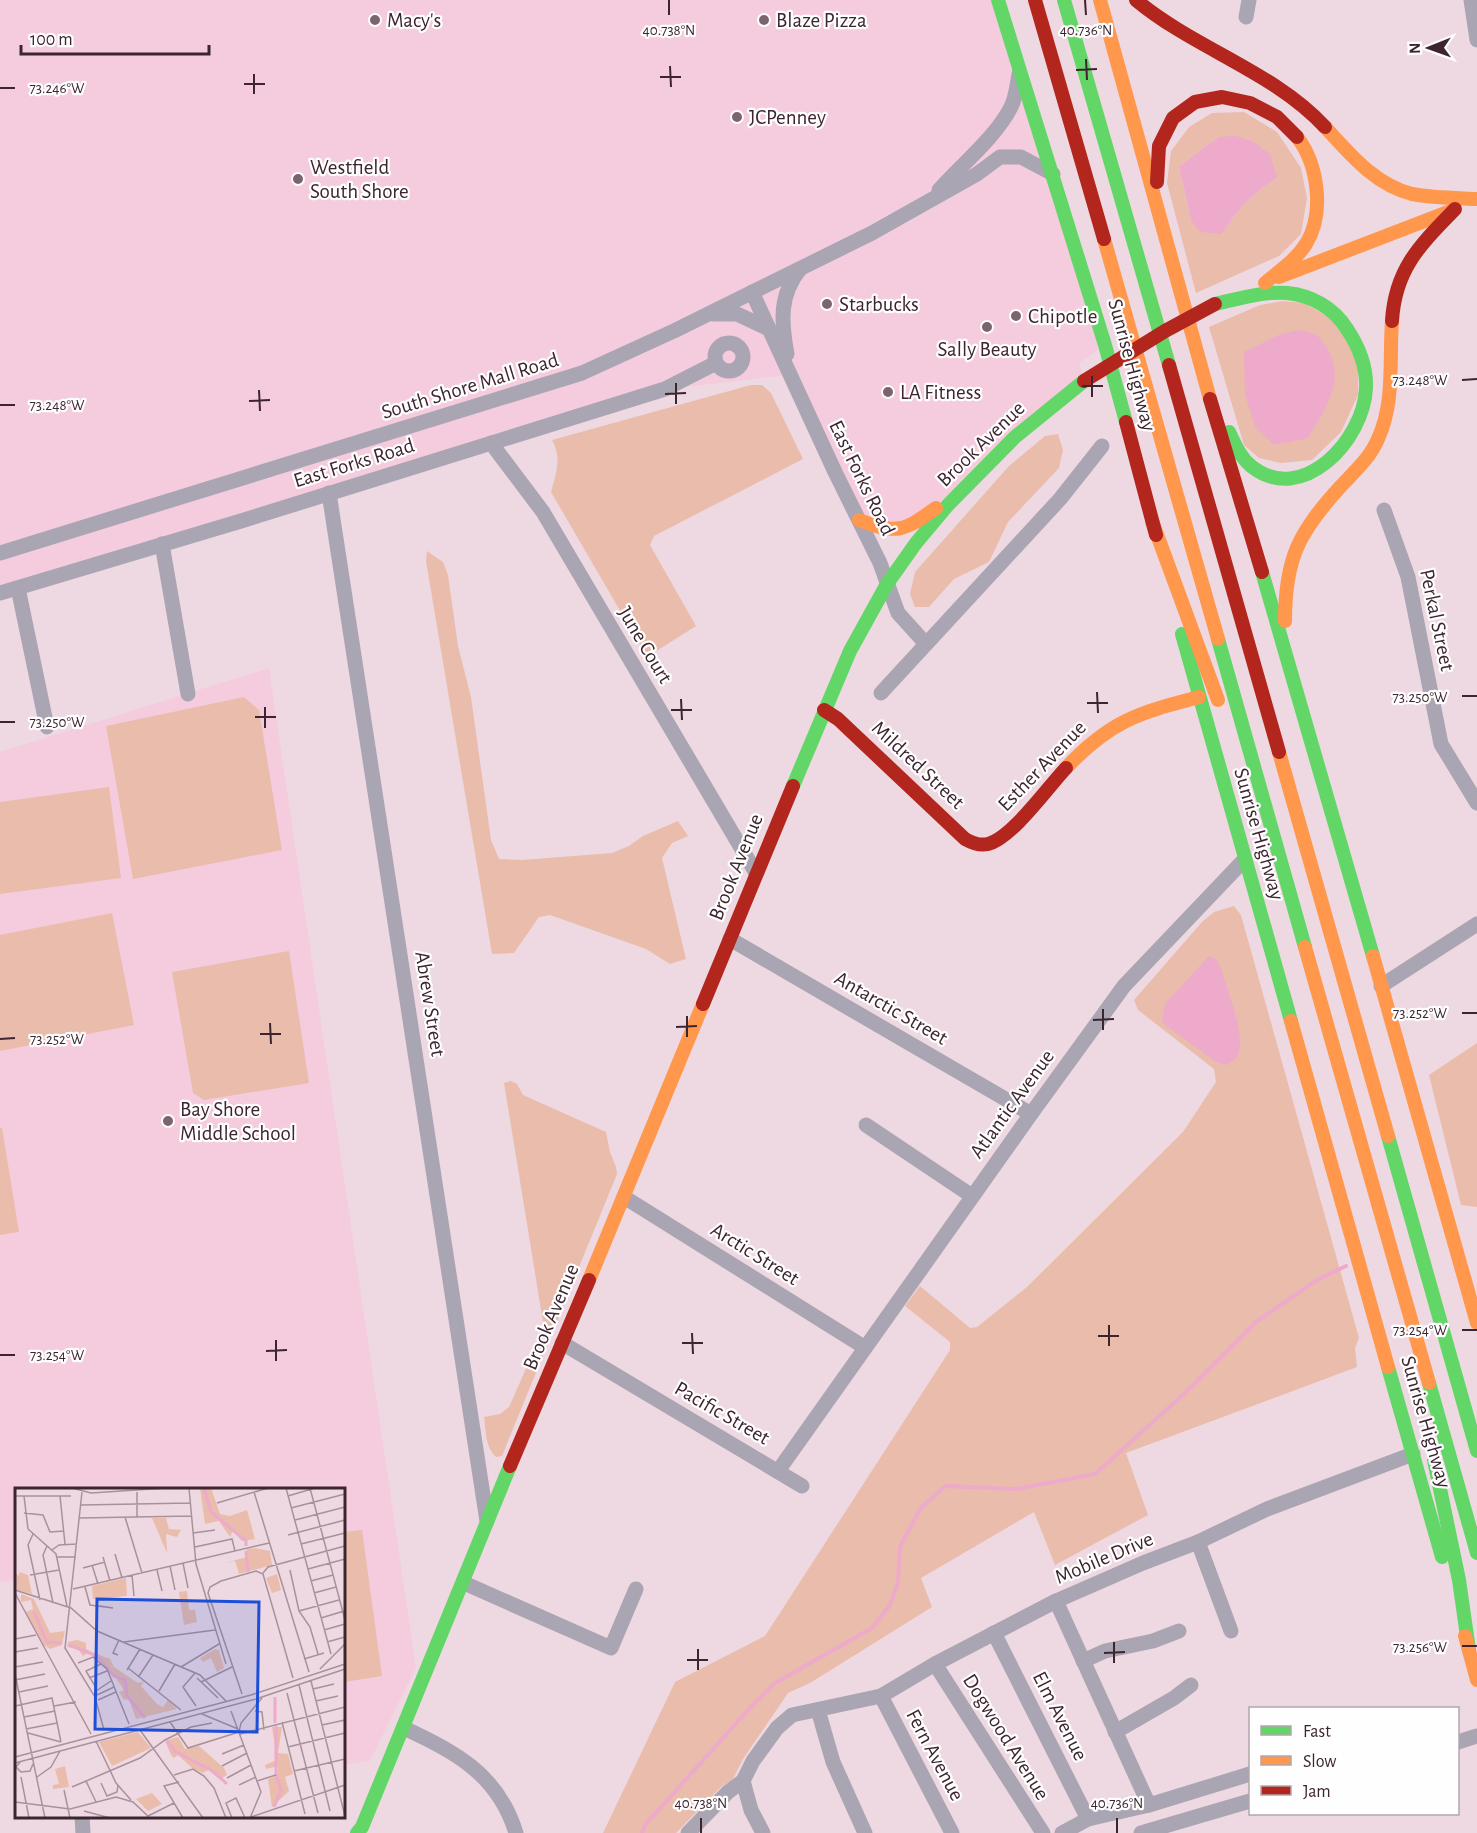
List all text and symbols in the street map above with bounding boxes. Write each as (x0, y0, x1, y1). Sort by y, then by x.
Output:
place label: Macy's (387, 10, 441, 31)
place label: Blaze Pizza (776, 10, 867, 31)
marker: Macy's (368, 13, 382, 27)
marker: Blaze Pizza (757, 13, 771, 27)
scale bar (21, 18, 208, 56)
north arrow (1399, 18, 1459, 78)
text: 40.738°N (643, 23, 695, 38)
text: 40.736°N (1060, 23, 1112, 38)
text: 100 m (30, 31, 73, 49)
text: N (1407, 43, 1423, 54)
text: 73.246°W (30, 81, 85, 96)
place label: JCPenney (749, 107, 826, 128)
marker: JCPenney (730, 110, 744, 124)
place label: Westfield South Shore (310, 157, 409, 202)
marker: Westfield South Shore (291, 172, 305, 186)
place label: Starbucks (839, 294, 919, 315)
street label: Sunrise Highway (1104, 296, 1160, 434)
marker: Starbucks (820, 297, 834, 311)
place label: Chipotle (1028, 306, 1098, 327)
marker: Chipotle (1009, 309, 1023, 323)
marker: Sally Beauty (980, 320, 994, 334)
place label: Sally Beauty (938, 339, 1036, 360)
street label: South Shore Mall Road (379, 349, 561, 423)
text: 73.248°W (1392, 373, 1448, 388)
place label: LA Fitness (900, 382, 981, 403)
marker: LA Fitness (881, 385, 895, 399)
street label: Brook Avenue (933, 397, 1029, 491)
text: 73.248°W (29, 398, 85, 413)
street label: East Forks Road (825, 417, 899, 539)
street label: East Forks Road (291, 435, 417, 491)
street label: Perkal Street (1416, 567, 1458, 673)
street label: June Court (614, 603, 676, 687)
text: 73.250°W (1393, 690, 1448, 705)
text: 73.250°W (30, 715, 85, 730)
street label: Mildred Street (868, 717, 969, 813)
street label: Esther Avenue (994, 717, 1090, 815)
street label: Sunrise Highway (1230, 766, 1288, 902)
street label: Brook Avenue (705, 811, 767, 923)
street label: Abrew Street (411, 950, 449, 1058)
street label: Antarctic Street (831, 967, 951, 1049)
text: 73.252°W (1393, 1006, 1447, 1021)
text: 73.252°W (30, 1032, 84, 1047)
street label: Atlantic Avenue (966, 1046, 1058, 1162)
place label: Bay Shore Middle School (180, 1099, 296, 1144)
marker: Bay Shore Middle School (161, 1114, 175, 1128)
street label: Arctic Street (707, 1219, 803, 1289)
street label: Brook Avenue (519, 1261, 583, 1373)
text: 73.254°W (1393, 1323, 1448, 1338)
text: 73.254°W (30, 1348, 85, 1363)
street label: Sunrise Highway (1397, 1354, 1455, 1490)
street label: Pacific Street (671, 1377, 773, 1449)
inset map (15, 1488, 345, 1818)
street label: Mobile Drive (1052, 1528, 1156, 1588)
text: 73.256°W (1393, 1640, 1448, 1655)
street label: Elm Avenue (1029, 1668, 1091, 1764)
street label: Dogwood Avenue (959, 1670, 1053, 1804)
street label: Fern Avenue (902, 1706, 968, 1804)
legend (1249, 1707, 1459, 1815)
text: Fast (1303, 1723, 1331, 1741)
text: Slow (1303, 1753, 1336, 1771)
text: Jam (1303, 1783, 1331, 1801)
text: 40.738°N (675, 1796, 727, 1811)
text: 40.736°N (1091, 1796, 1143, 1811)

